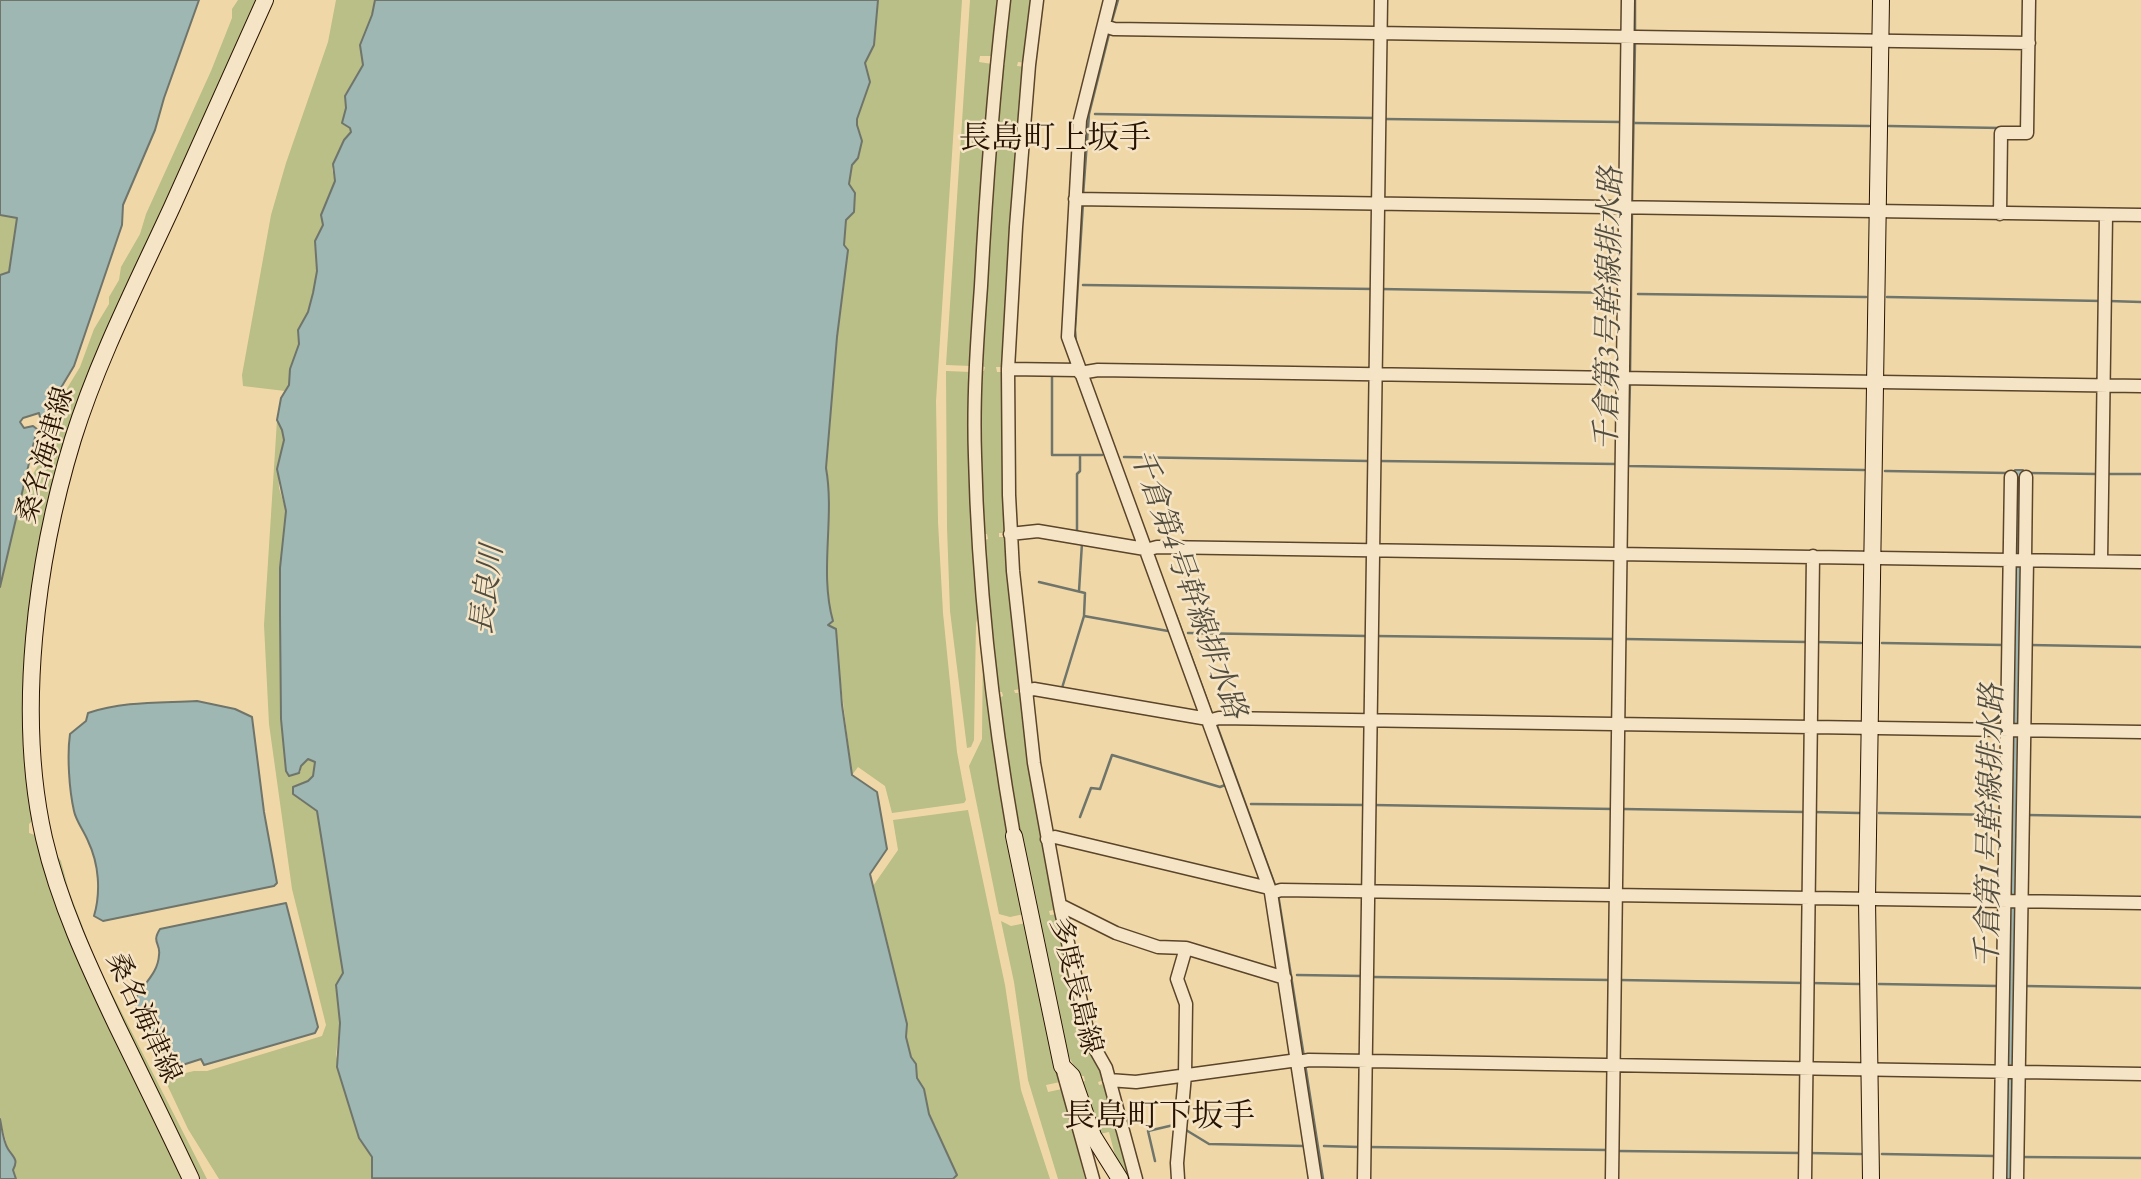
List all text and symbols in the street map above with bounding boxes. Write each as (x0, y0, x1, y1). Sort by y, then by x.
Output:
district label: 長島町上坂手 (959, 120, 1151, 158)
water label: 千倉第3号幹線排水路 (1590, 167, 1630, 451)
street label: 桑名海津線 (11, 383, 81, 527)
water label: 千倉第4号幹線排水路 (1121, 444, 1253, 724)
water label: 長良川 (465, 543, 511, 637)
water label: 千倉第1号幹線排水路 (1971, 684, 2011, 968)
street label: 多度長島線 (1042, 914, 1108, 1058)
street label: 桑名海津線 (98, 947, 188, 1089)
district label: 長島町下坂手 (1063, 1098, 1255, 1136)

